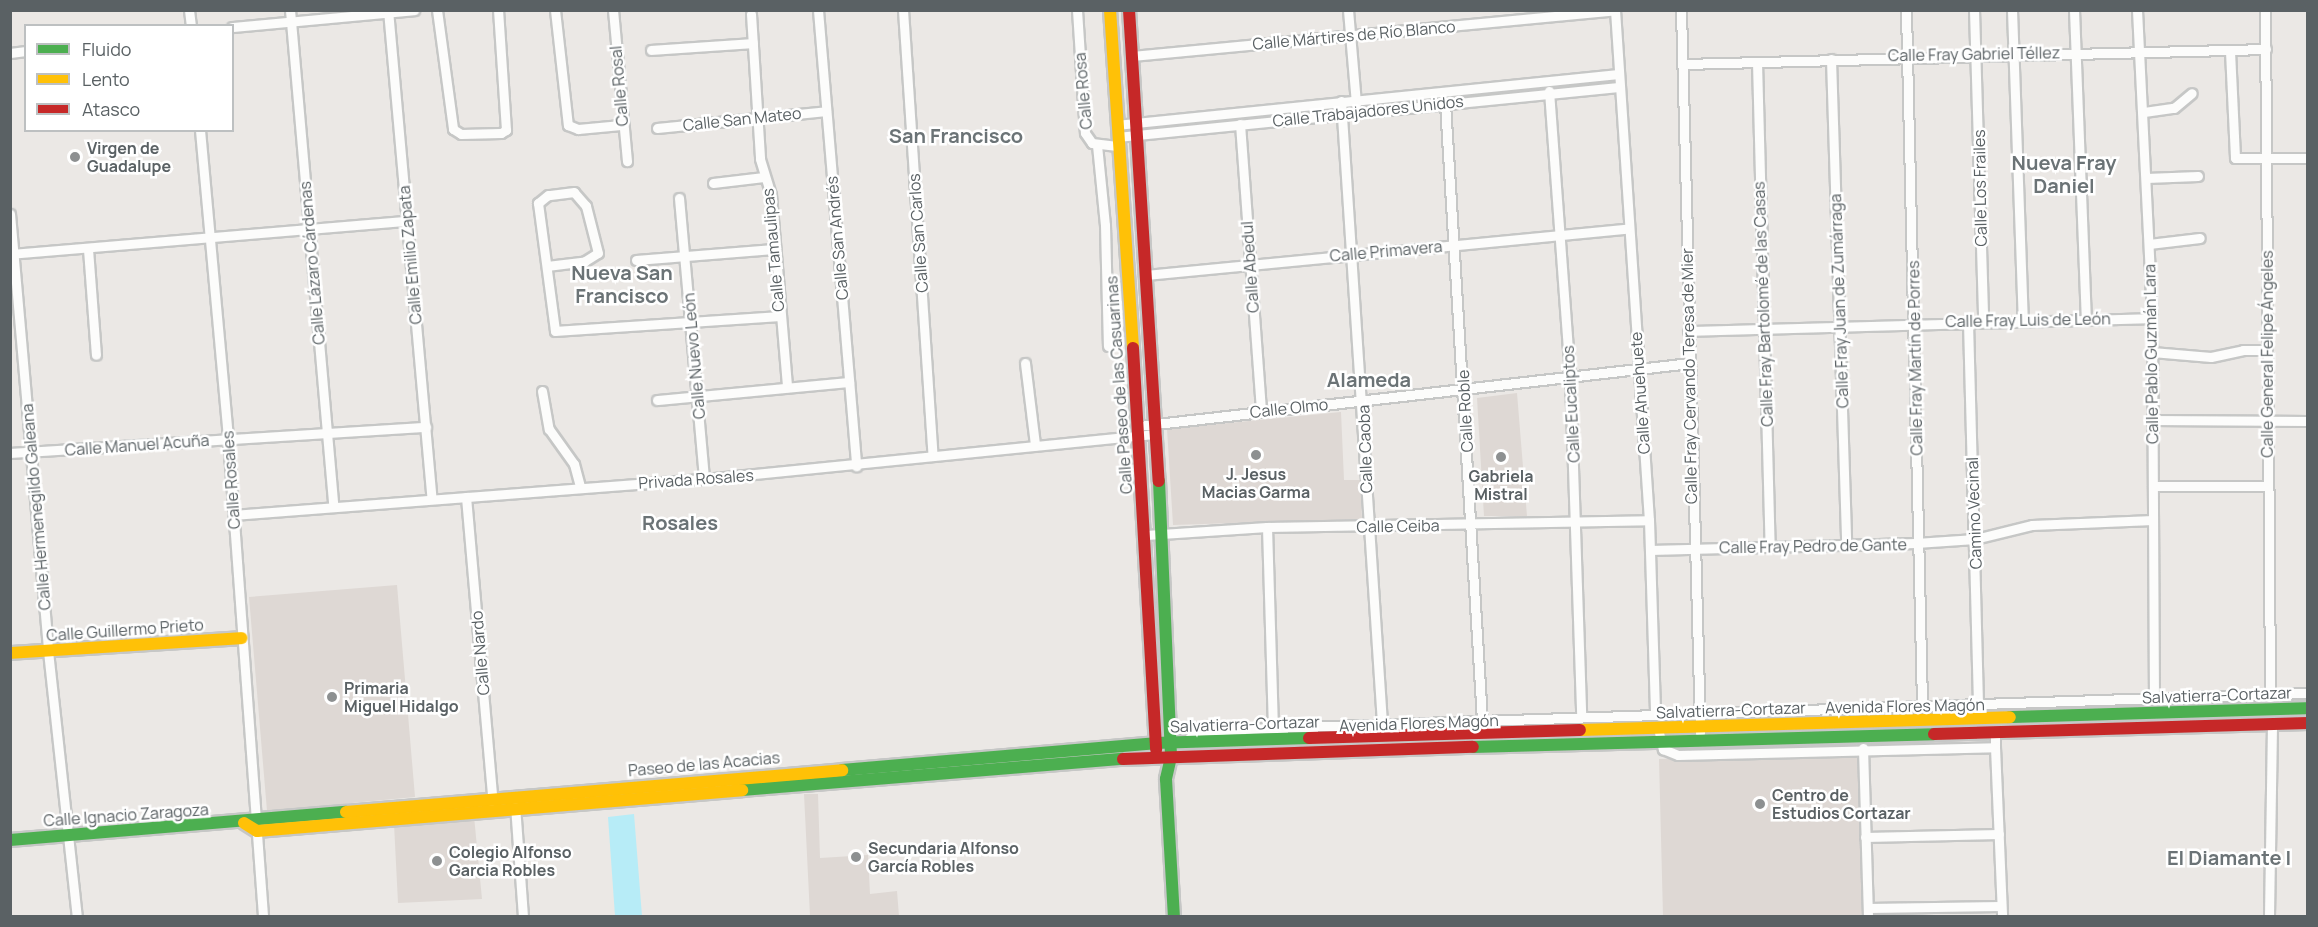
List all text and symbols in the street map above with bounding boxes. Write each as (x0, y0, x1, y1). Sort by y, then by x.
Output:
street label: Calle Mártires de Río Blanco (1252, 17, 1456, 53)
legend (24, 24, 234, 132)
text: Fluido (82, 37, 131, 61)
street label: Calle Fray Gabriel Téllez (1888, 43, 2060, 65)
street label: Calle Rosal (606, 45, 632, 127)
street label: Calle Rosa (1070, 52, 1096, 130)
text: Lento (82, 67, 130, 91)
street label: Calle Trabajadores Unidos (1272, 91, 1464, 131)
text: Atasco (82, 97, 140, 121)
street label: Calle San Mateo (682, 103, 802, 135)
district label: San Francisco (889, 123, 1023, 147)
street label: Calle Los Frailes (1969, 129, 1991, 247)
place label: Virgen de Guadalupe (87, 138, 171, 176)
marker: Virgen de Guadalupe (68, 150, 82, 164)
district label: Nueva Fray Daniel (2012, 151, 2116, 198)
street label: Calle San Carlos (904, 173, 932, 293)
street label: Calle San Andrés (822, 175, 852, 301)
street label: Calle Lázaro Cárdenas (295, 181, 329, 345)
street label: Calle Fray Bartolomé de las Casas (1749, 181, 1777, 427)
street label: Calle Emilio Zapata (394, 185, 426, 325)
street label: Calle Tamaulipas (758, 187, 788, 313)
street label: Calle Fray Juan de Zumárraga (1826, 193, 1852, 409)
street label: Calle Abedul (1237, 220, 1263, 314)
street label: Calle Primavera (1329, 237, 1443, 265)
street label: Calle Fray Cervando Teresa de Mier (1677, 248, 1701, 504)
street label: Calle General Felipe Ángeles (2257, 250, 2277, 458)
street label: Calle Fray Martín de Porres (1904, 260, 1926, 456)
district label: Nueva San Francisco (571, 261, 673, 308)
street label: Calle Pablo Guzmán Lara (2140, 264, 2162, 444)
street label: Calle Paseo de las Casuarinas (1102, 275, 1136, 495)
street label: Calle Nuevo León (679, 292, 709, 420)
street label: Calle Fray Luis de León (1945, 309, 2111, 331)
street label: Calle Ahuehuete (1626, 331, 1654, 455)
street label: Calle Eucaliptos (1558, 345, 1584, 463)
district label: Alameda (1327, 367, 1411, 391)
street label: Calle Roble (1453, 369, 1477, 453)
street label: Calle Olmo (1249, 394, 1329, 422)
street label: Calle Hermenegildo Galeana (17, 403, 55, 611)
street label: Calle Caoba (1354, 404, 1376, 494)
street label: Calle Manuel Acuña (64, 430, 210, 460)
street label: Calle Rosales (218, 430, 244, 530)
marker: J. Jesus Macias Garma (1249, 448, 1263, 462)
marker: Gabriela Mistral (1494, 450, 1508, 464)
street label: Camino Vecinal (1962, 457, 1986, 569)
place label: J. Jesus Macias Garma (1202, 464, 1310, 502)
street label: Privada Rosales (638, 465, 754, 493)
place label: Gabriela Mistral (1469, 466, 1533, 504)
district label: Rosales (642, 510, 718, 534)
street label: Calle Ceiba (1356, 516, 1440, 536)
street label: Calle Fray Pedro de Gante (1719, 535, 1907, 557)
street label: Calle Nardo (467, 610, 493, 696)
street label: Calle Guillermo Prieto (46, 615, 204, 645)
place label: Primaria Miguel Hidalgo (344, 678, 459, 716)
street label: Salvatierra-Cortazar (2142, 683, 2292, 707)
marker: Primaria Miguel Hidalgo (325, 690, 339, 704)
street label: Avenida Flores Magón (1825, 695, 1985, 717)
street label: Salvatierra-Cortazar (1656, 698, 1806, 722)
street label: Avenida Flores Magón (1339, 711, 1499, 735)
street label: Salvatierra-Cortazar (1170, 712, 1320, 736)
street label: Paseo de las Acacias (627, 748, 781, 780)
place label: Centro de Estudios Cortazar (1772, 785, 1911, 823)
marker: Centro de Estudios Cortazar (1753, 797, 1767, 811)
street label: Calle Ignacio Zaragoza (43, 800, 209, 830)
place label: Secundaria Alfonso García Robles (868, 838, 1019, 876)
place label: Colegio Alfonso Garcia Robles (449, 842, 572, 880)
district label: El Diamante I (2167, 845, 2291, 869)
marker: Secundaria Alfonso García Robles (849, 850, 863, 864)
marker: Colegio Alfonso Garcia Robles (430, 854, 444, 868)

